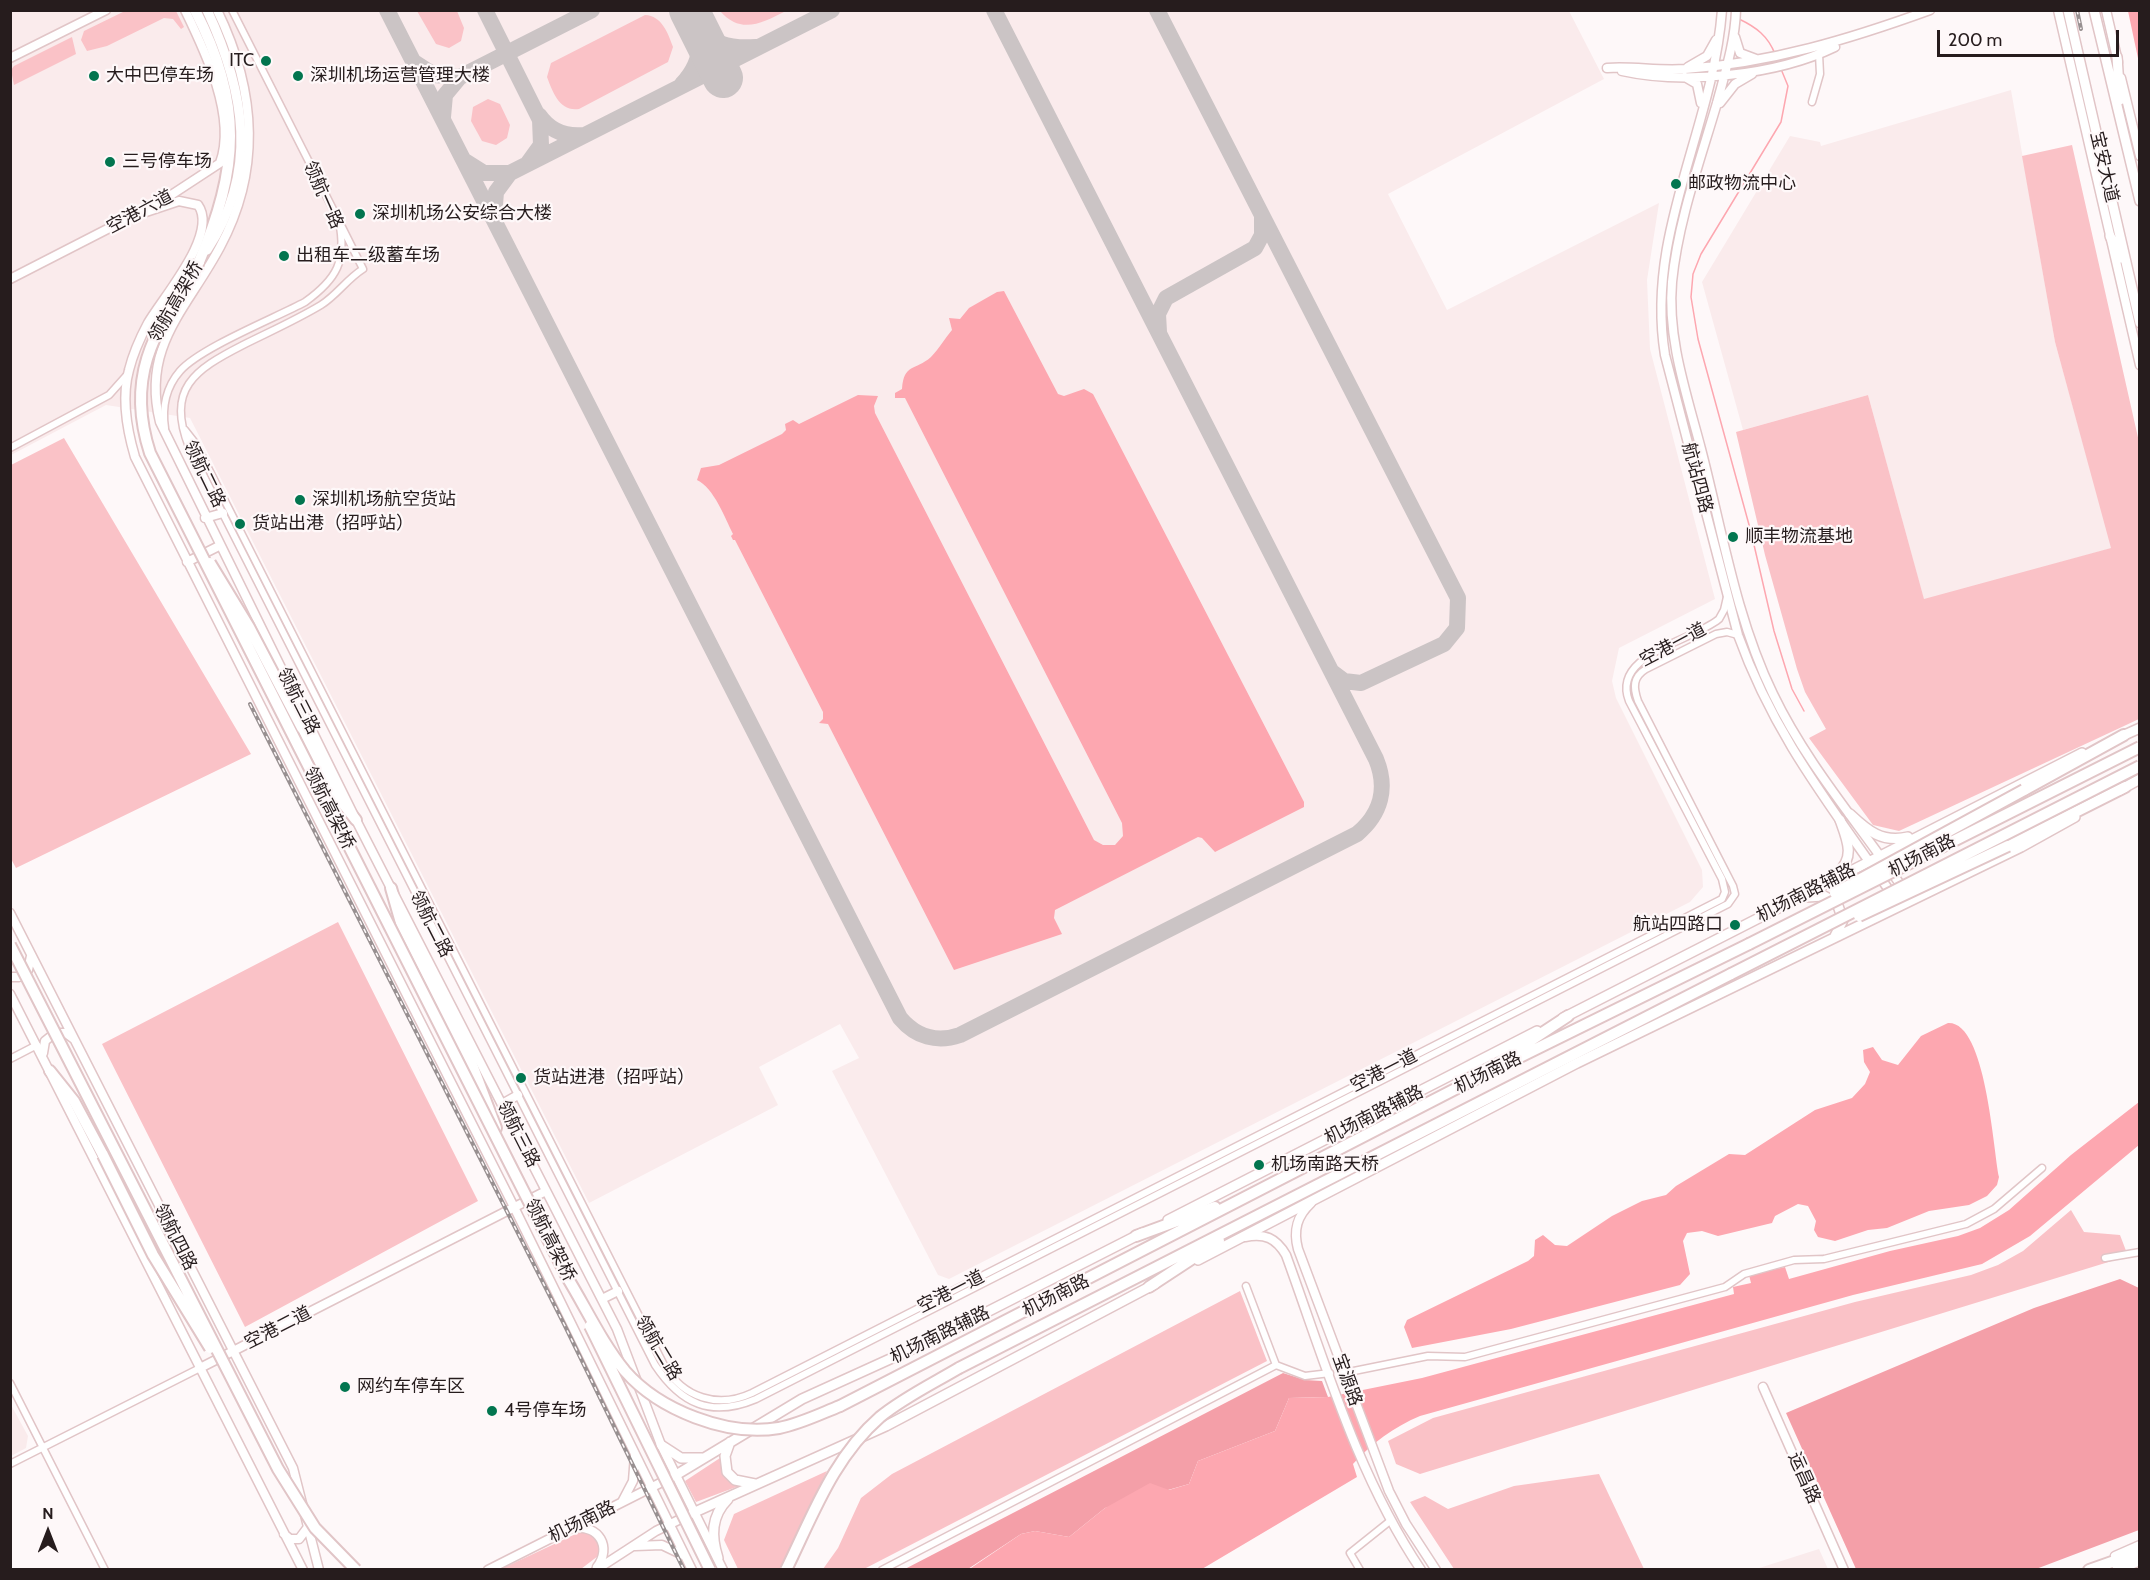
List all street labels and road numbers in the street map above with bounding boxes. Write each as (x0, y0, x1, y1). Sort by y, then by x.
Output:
street label: 宝安大道 (2085, 129, 2123, 205)
street label: 领航一路 (298, 158, 348, 232)
street label: 空港六道 (103, 186, 177, 238)
street label: 领航高架桥 (144, 258, 208, 346)
street label: 领航二路 (179, 437, 229, 511)
street label: 航站四路 (1677, 440, 1717, 516)
street label: 空港一道 (1636, 619, 1710, 671)
street label: 领航三路 (272, 664, 324, 738)
street label: 领航高架桥 (299, 763, 359, 853)
street label: 机场南路 (1885, 830, 1959, 882)
street label: 机场南路辅路 (1753, 859, 1859, 927)
street label: 领航二路 (405, 887, 457, 961)
street label: 空港一道 (1347, 1045, 1421, 1097)
street label: 机场南路 (1451, 1048, 1525, 1098)
street label: 机场南路辅路 (1321, 1081, 1427, 1149)
street label: 领航三路 (492, 1097, 544, 1171)
street label: 领航高架桥 (520, 1195, 580, 1285)
street label: 领航四路 (149, 1200, 201, 1274)
street label: 空港一道 (914, 1266, 988, 1318)
street label: 机场南路 (1019, 1270, 1093, 1322)
street label: 空港二道 (241, 1302, 315, 1354)
street label: 机场南路辅路 (887, 1302, 993, 1368)
street label: 领航二路 (630, 1312, 686, 1384)
street label: 宝源路 (1328, 1351, 1366, 1409)
street label: 运昌路 (1783, 1449, 1825, 1507)
street label: 机场南路 (545, 1497, 619, 1547)

